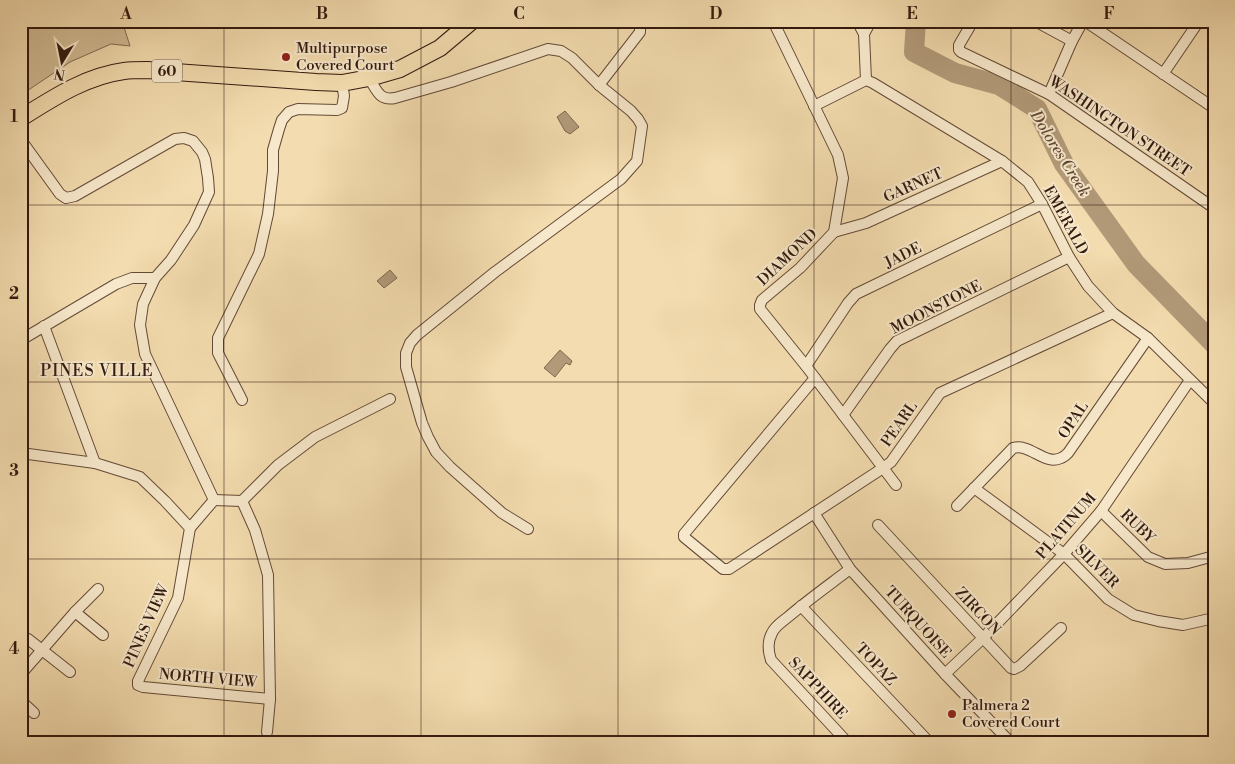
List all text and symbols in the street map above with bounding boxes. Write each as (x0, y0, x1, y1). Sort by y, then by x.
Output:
text: A (119, 4, 132, 24)
text: B (316, 4, 328, 24)
text: C (513, 4, 525, 24)
text: D (710, 4, 723, 24)
text: E (906, 4, 918, 24)
text: F (1103, 4, 1115, 24)
north arrow (38, 38, 88, 88)
place label: Multipurpose Covered Court (296, 39, 395, 75)
marker: Multipurpose Covered Court (280, 51, 292, 63)
road number: 60 (152, 59, 182, 82)
text: N (53, 64, 67, 84)
street label: WASHINGTON STREET (1044, 71, 1195, 181)
water label: Dolores Creek (1025, 106, 1095, 200)
text: 1 (10, 107, 18, 127)
street label: GARNET (881, 164, 946, 207)
street label: EMERALD (1039, 182, 1092, 258)
street label: DIAMOND (753, 225, 821, 290)
street label: JADE (881, 238, 925, 273)
street label: MOONSTONE (888, 276, 985, 339)
text: 2 (9, 284, 19, 304)
district label: PINES VILLE (40, 361, 154, 381)
street label: PEARL (877, 398, 922, 451)
street label: OPAL (1054, 398, 1093, 443)
text: 3 (9, 461, 19, 481)
street label: PLATINUM (1032, 488, 1101, 564)
street label: RUBY (1116, 505, 1160, 548)
street label: SILVER (1071, 540, 1123, 593)
street label: PINES VIEW (120, 581, 173, 671)
street label: TURQUOISE (880, 582, 955, 662)
street label: ZIRCON (951, 583, 1005, 639)
text: 4 (9, 639, 20, 659)
street label: TOPAZ (851, 639, 900, 690)
street label: SAPPHIRE (784, 653, 851, 723)
street label: NORTH VIEW (158, 665, 258, 692)
place label: Palmera 2 Covered Court (962, 696, 1061, 732)
marker: Palmera 2 Covered Court (946, 708, 958, 720)

